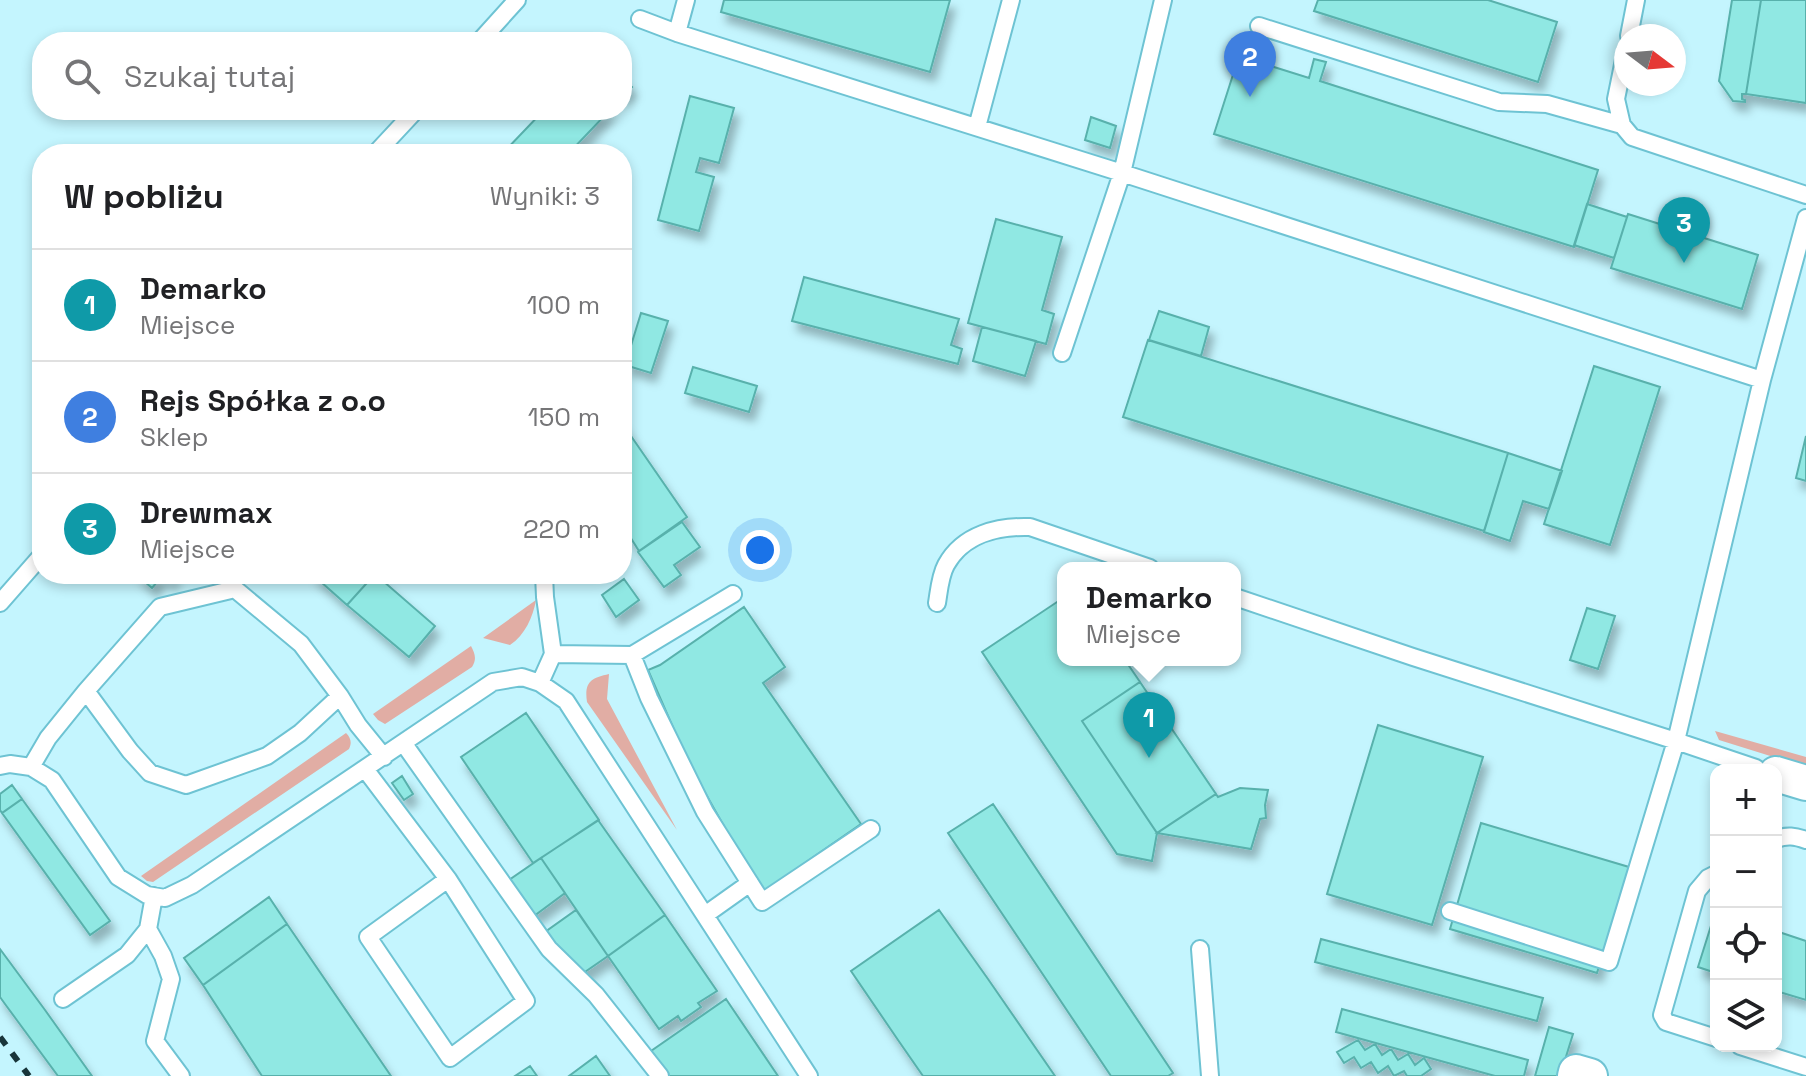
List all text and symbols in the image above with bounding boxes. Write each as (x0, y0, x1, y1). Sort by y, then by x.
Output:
north arrow (1614, 24, 1686, 96)
pin: 2 (1224, 31, 1276, 97)
search box (32, 32, 632, 120)
icon: search (60, 54, 104, 98)
text: Szukaj tutaj (124, 57, 295, 96)
text: W pobliżu (64, 175, 224, 218)
text: Wyniki: 3 (490, 179, 600, 213)
pin: 3 (1658, 197, 1710, 263)
text: Demarko (140, 269, 267, 308)
text: 1 (84, 288, 96, 322)
text: 100 m (527, 288, 600, 322)
text: Miejsce (140, 308, 235, 342)
text: Rejs Spółka z o.o (140, 381, 386, 420)
text: 2 (82, 400, 98, 434)
text: 150 m (528, 400, 600, 434)
text: Sklep (140, 420, 208, 454)
text: Drewmax (140, 493, 273, 532)
text: 3 (82, 512, 98, 546)
text: 220 m (523, 512, 600, 546)
your location (740, 530, 780, 570)
text: Miejsce (140, 532, 235, 566)
popup (1057, 562, 1241, 666)
text: Demarko (1086, 578, 1212, 617)
text: Miejsce (1086, 617, 1181, 651)
pin: 1 (1123, 692, 1175, 758)
map controls (1710, 764, 1782, 1052)
button: + (1710, 764, 1782, 836)
button: − (1710, 836, 1782, 908)
button: locate (1710, 908, 1782, 980)
button: layers (1710, 980, 1782, 1052)

